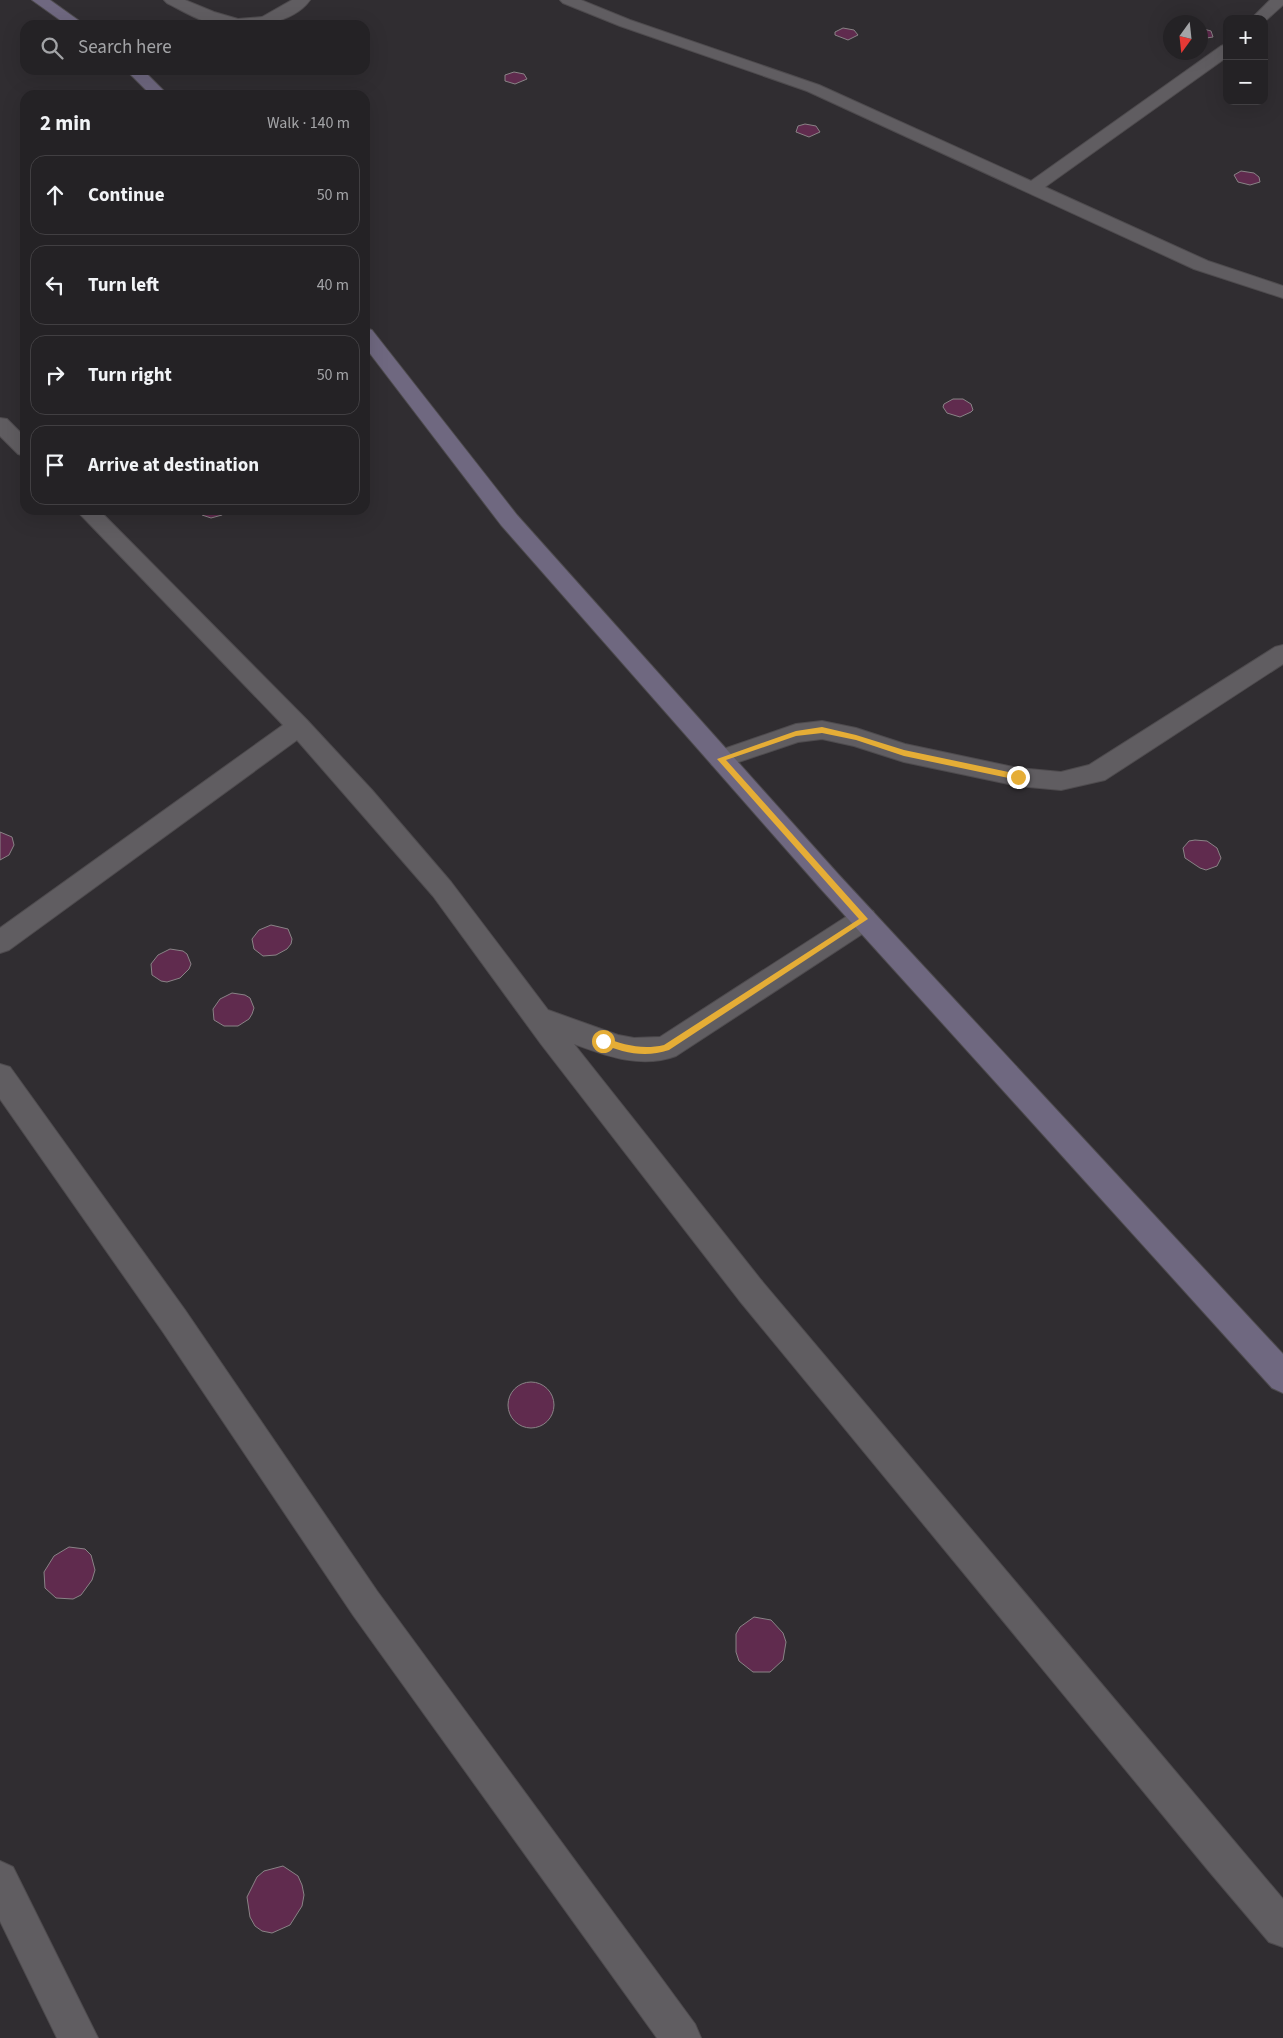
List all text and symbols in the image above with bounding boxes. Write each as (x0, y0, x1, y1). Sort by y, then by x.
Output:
north arrow (1163, 15, 1208, 60)
map controls (1223, 15, 1268, 105)
button: + (1223, 15, 1268, 60)
search box (20, 20, 370, 75)
icon: search (38, 34, 66, 62)
text: Search here (78, 34, 172, 61)
button: − (1223, 60, 1268, 105)
text: 2 min (40, 108, 91, 138)
text: Walk · 140 m (267, 112, 350, 134)
icon: ahead (41, 181, 69, 209)
text: Continue (88, 182, 165, 209)
text: 50 m (317, 184, 349, 206)
icon: left (41, 271, 69, 299)
text: Turn left (88, 272, 159, 299)
text: 40 m (317, 274, 349, 296)
icon: right (41, 361, 69, 389)
text: Turn right (88, 362, 172, 389)
text: 50 m (317, 364, 349, 386)
icon: arrive (41, 451, 69, 479)
text: Arrive at destination (88, 452, 259, 479)
route end (1007, 766, 1030, 789)
route start (592, 1030, 615, 1053)

